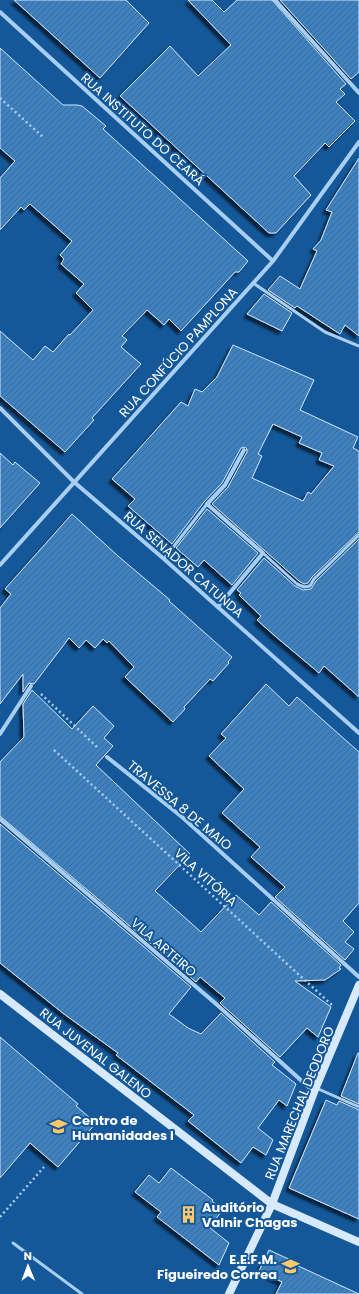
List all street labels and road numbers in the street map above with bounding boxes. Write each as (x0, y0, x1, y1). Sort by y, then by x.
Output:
street label: RUA INSTITUTO DO CEARÁ (77, 69, 209, 190)
street label: RUA CONFÚCIO PAMPLONA (115, 283, 242, 422)
street label: RUA SENADOR CATUNDA (119, 507, 248, 622)
street label: TRAVESSA 8 DE MAIO (123, 756, 236, 855)
street label: VILA VITÓRIA (170, 844, 242, 911)
street label: VILA ARTEIRO (127, 913, 201, 981)
street label: RUA JUVENAL GALENO (36, 1004, 156, 1103)
street label: RUA MARECHAL DEODORO (260, 1024, 339, 1183)

